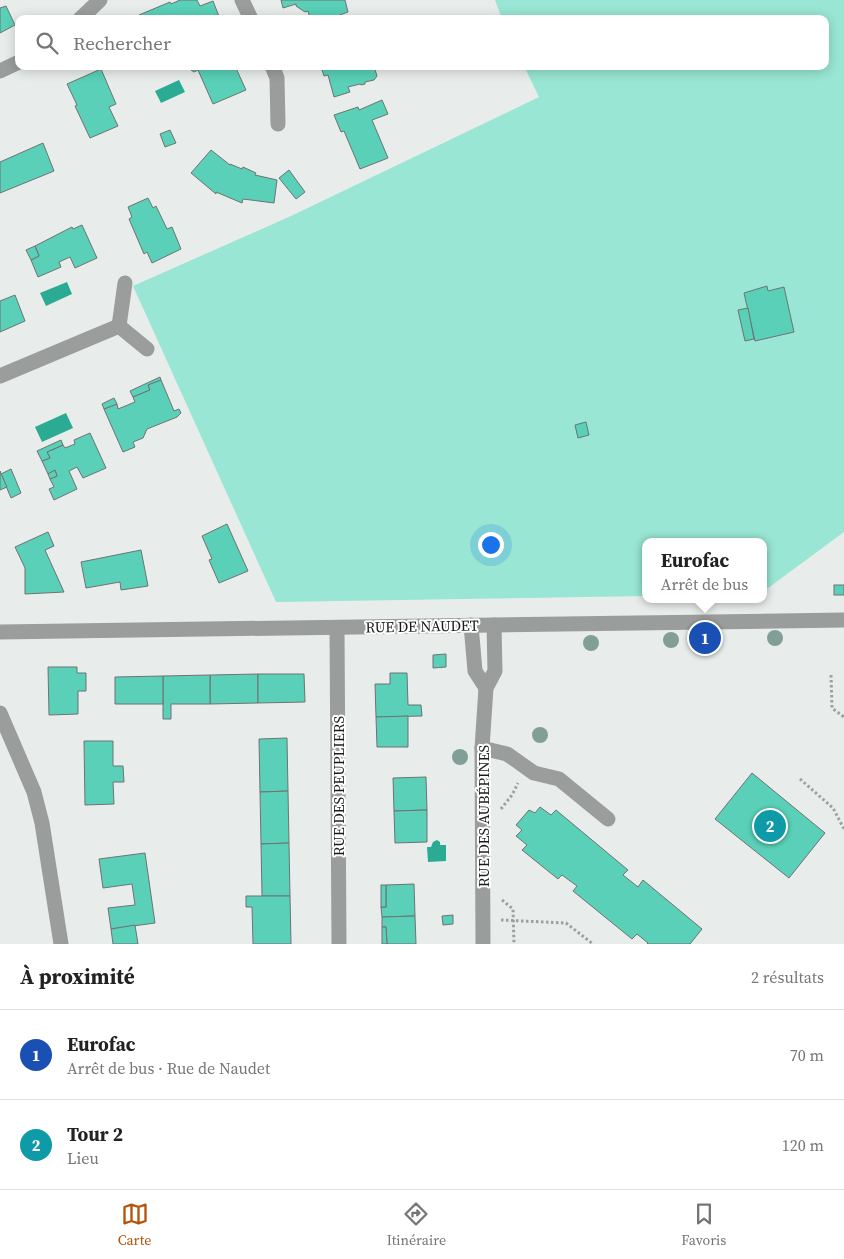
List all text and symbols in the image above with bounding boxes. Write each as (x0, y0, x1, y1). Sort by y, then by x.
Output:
search box (15, 15, 829, 70)
icon: search (33, 29, 61, 57)
text: Rechercher (73, 30, 171, 56)
your location (478, 532, 504, 558)
popup (642, 538, 767, 603)
text: Eurofac (661, 547, 729, 573)
text: Arrêt de bus (661, 573, 748, 595)
street label: RUE DE NAUDET (365, 615, 479, 637)
pin: 1 (689, 619, 721, 657)
street label: RUE DES PEUPLIERS (328, 715, 349, 856)
street label: RUE DES AUBÉPINES (473, 745, 494, 887)
pin: 2 (754, 807, 786, 845)
text: À proximité (20, 962, 135, 991)
text: 2 résultats (751, 966, 824, 988)
text: Eurofac (67, 1031, 135, 1057)
text: 1 (32, 1044, 40, 1066)
text: 70 m (790, 1044, 824, 1066)
text: Arrêt de bus · Rue de Naudet (67, 1057, 270, 1079)
text: Tour 2 (67, 1121, 123, 1147)
text: 2 (32, 1134, 40, 1156)
text: 120 m (782, 1134, 824, 1156)
text: Lieu (67, 1147, 99, 1169)
tab: Carte (118, 1200, 151, 1250)
tab: Itinéraire (387, 1200, 446, 1250)
tab: Favoris (681, 1200, 726, 1250)

